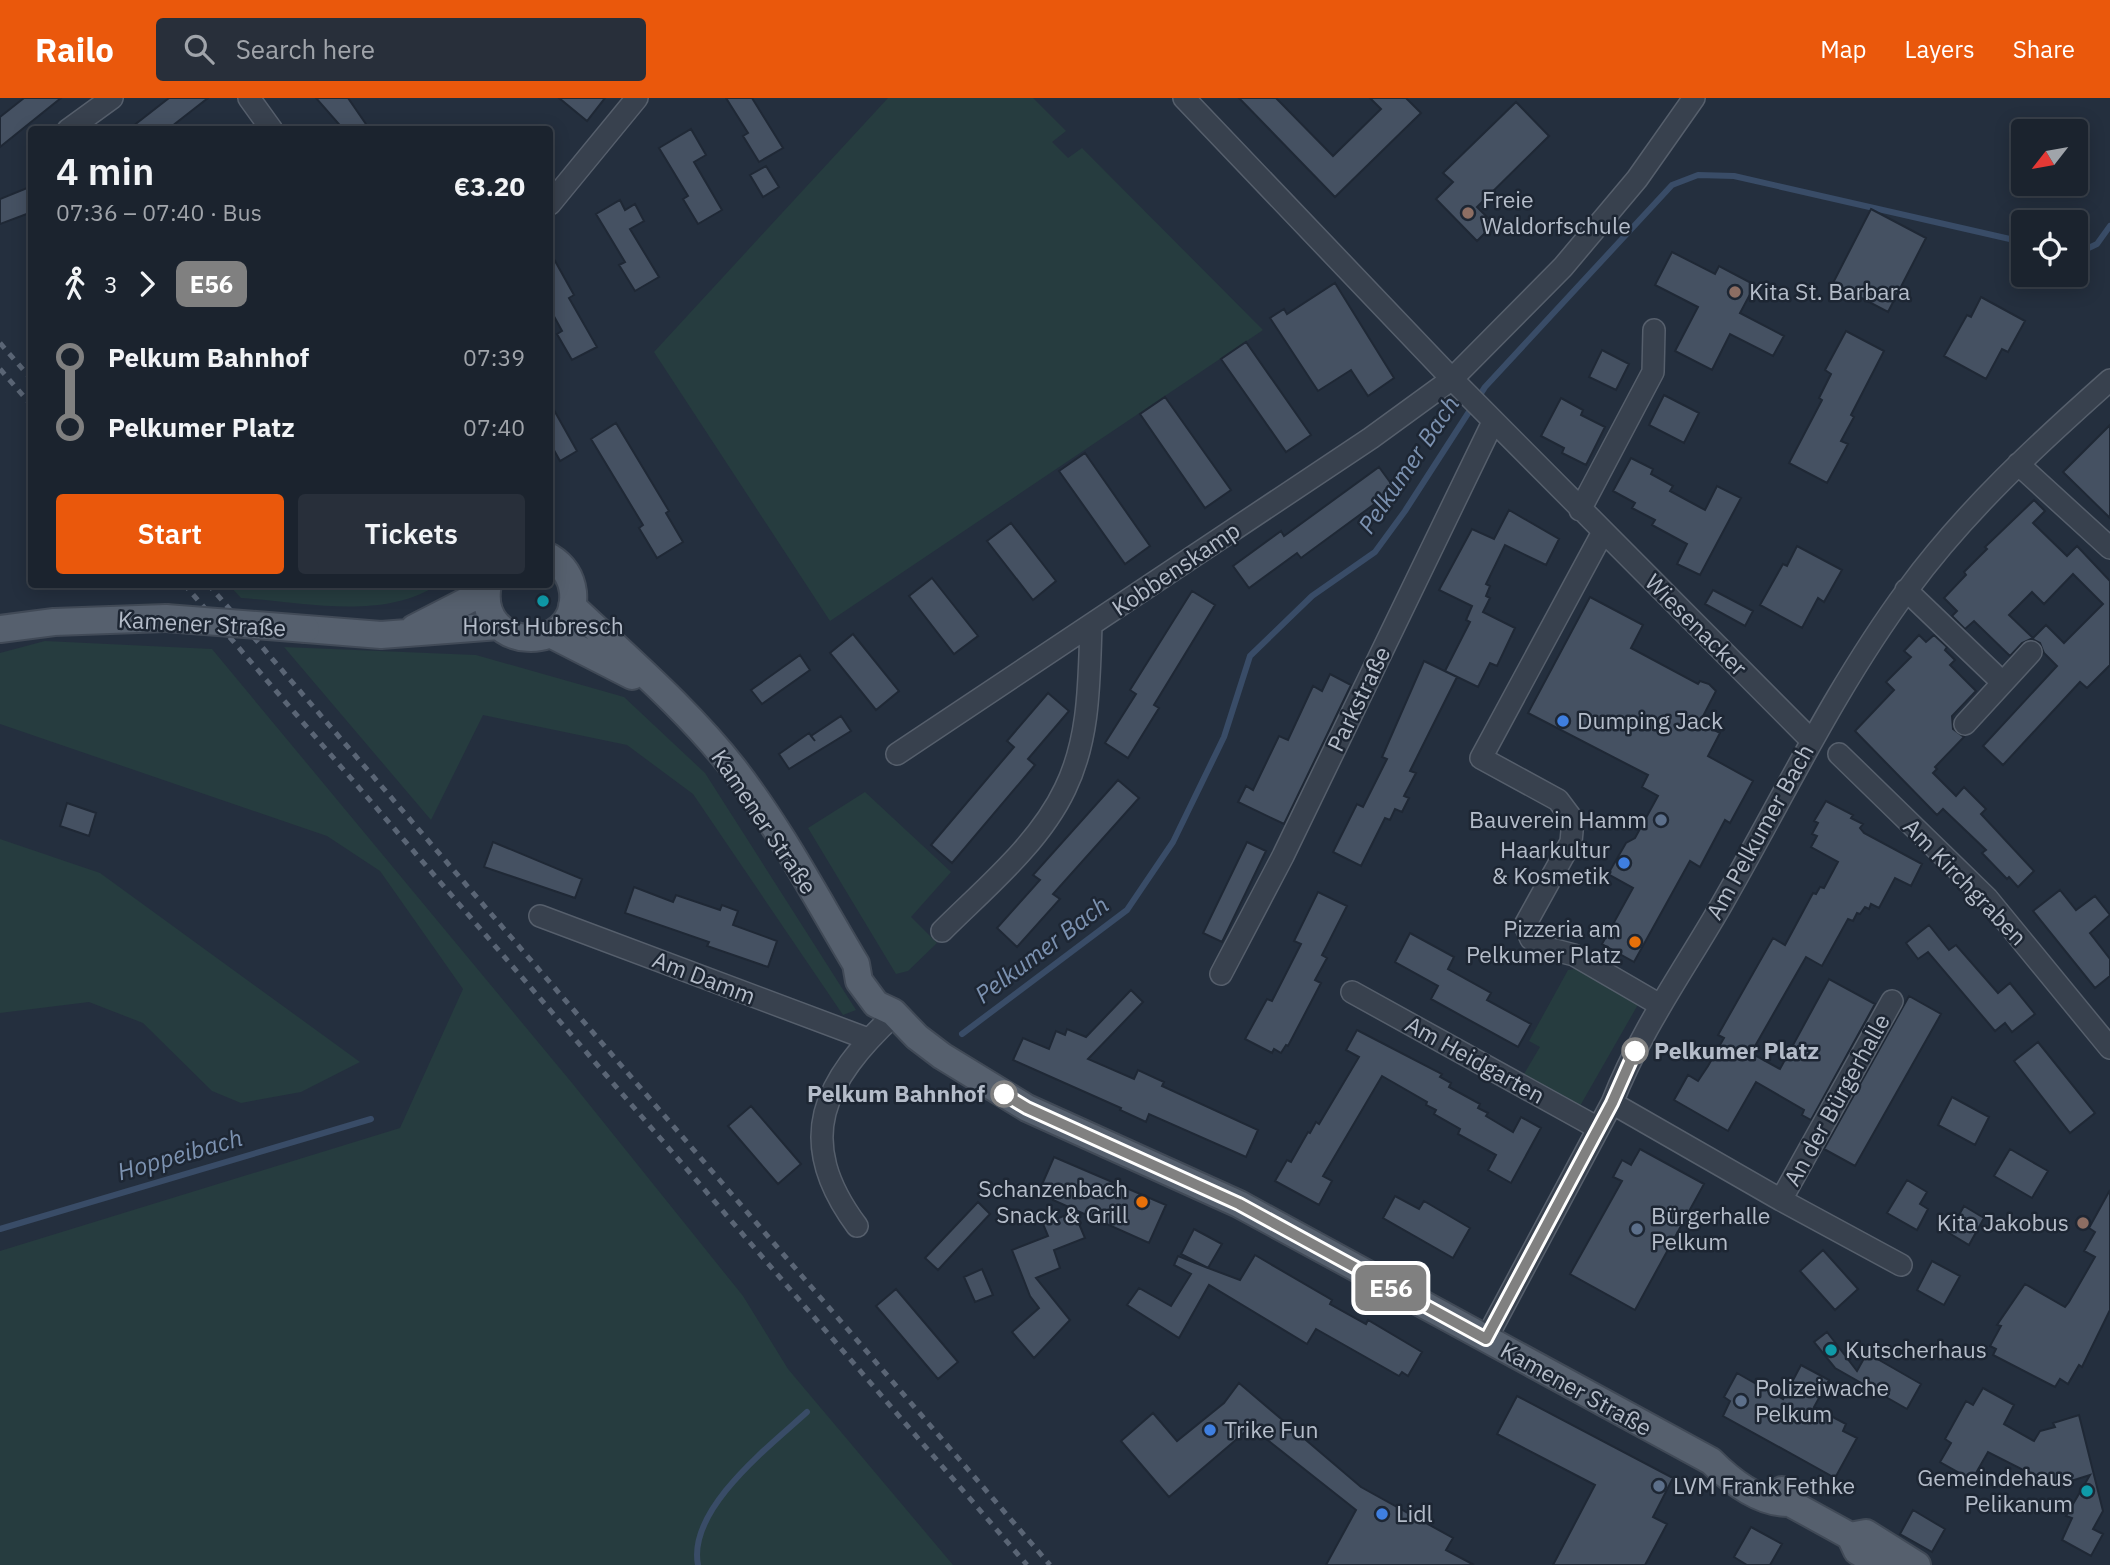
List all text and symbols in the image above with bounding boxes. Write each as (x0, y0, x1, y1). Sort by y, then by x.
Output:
search box (156, 18, 646, 81)
text: Railo (35, 28, 114, 71)
icon: search (180, 30, 218, 68)
text: Search here (236, 32, 375, 66)
text: Map (1820, 33, 1867, 65)
text: Layers (1905, 33, 1975, 65)
text: Share (2013, 33, 2075, 65)
north arrow (2011, 119, 2088, 196)
map controls (2011, 119, 2088, 287)
text: 4 min (56, 146, 154, 195)
text: €3.20 (454, 169, 525, 203)
place label: Freie Waldorfschule (1482, 184, 1631, 240)
text: 07:36 – 07:40 · Bus (56, 197, 262, 227)
marker: Freie Waldorfschule (1460, 205, 1476, 221)
button: locate (2011, 210, 2088, 287)
icon: walk (56, 265, 94, 303)
icon: forward (128, 265, 166, 303)
text: E56 (190, 268, 233, 300)
text: 3 (104, 269, 118, 299)
place label: Kita St. Barbara (1749, 276, 1910, 306)
marker: Kita St. Barbara (1727, 284, 1743, 300)
text: Pelkum Bahnhof (108, 340, 309, 374)
text: 07:39 (463, 342, 525, 372)
water label: Pelkumer Bach (1350, 389, 1466, 540)
text: Pelkumer Platz (108, 410, 295, 444)
text: 07:40 (463, 412, 525, 442)
button: Start (56, 494, 284, 574)
button: Tickets (298, 494, 525, 574)
street label: Kobbenskamp (1106, 514, 1245, 622)
street label: Wiesenacker (1639, 567, 1755, 682)
marker: Horst Hubresch (535, 593, 551, 609)
street label: Kamener Straße (117, 604, 287, 642)
place label: Horst Hubresch (462, 610, 624, 640)
street label: Parkstraße (1320, 641, 1396, 756)
place label: Dumping Jack (1577, 705, 1723, 735)
marker: Dumping Jack (1555, 713, 1571, 729)
street label: Am Pelkumer Bach (1698, 738, 1820, 925)
street label: Kamener Straße (705, 743, 824, 900)
place label: Bauverein Hamm (1469, 804, 1647, 834)
street label: Am Kirchgraben (1897, 811, 2034, 951)
marker: Bauverein Hamm (1653, 812, 1669, 828)
place label: Haarkultur & Kosmetik (1492, 834, 1611, 890)
marker: Haarkultur & Kosmetik (1616, 855, 1632, 871)
water label: Pelkumer Bach (968, 888, 1115, 1010)
place label: Pizzeria am Pelkumer Platz (1466, 913, 1621, 969)
marker: Pizzeria am Pelkumer Platz (1627, 934, 1643, 950)
street label: Am Damm (649, 944, 760, 1010)
street label: Am Heidgarten (1401, 1008, 1550, 1110)
street label: An der Bürgerhalle (1776, 1008, 1896, 1191)
place label: Pelkumer Platz (1654, 1035, 1819, 1065)
marker: Pelkumer Platz (1622, 1038, 1648, 1064)
place label: Pelkum Bahnhof (807, 1078, 985, 1108)
marker: Pelkum Bahnhof (991, 1081, 1017, 1107)
water label: Hoppeibach (113, 1121, 246, 1187)
place label: Schanzenbach Snack & Grill (978, 1173, 1128, 1229)
marker: Schanzenbach Snack & Grill (1134, 1194, 1150, 1210)
place label: Bürgerhalle Pelkum (1651, 1200, 1770, 1256)
place label: Kita Jakobus (1937, 1207, 2069, 1237)
marker: Kita Jakobus (2075, 1215, 2091, 1231)
marker: Bürgerhalle Pelkum (1629, 1221, 1645, 1237)
line badge: E56 (1351, 1265, 1431, 1311)
text: E56 (1369, 1272, 1413, 1304)
street label: Kamener Straße (1496, 1334, 1657, 1442)
place label: Kutscherhaus (1845, 1334, 1987, 1364)
marker: Kutscherhaus (1823, 1342, 1839, 1358)
place label: Polizeiwache Pelkum (1755, 1372, 1889, 1428)
marker: Polizeiwache Pelkum (1733, 1393, 1749, 1409)
place label: Trike Fun (1224, 1414, 1319, 1444)
marker: Trike Fun (1202, 1422, 1218, 1438)
place label: Gemeindehaus Pelikanum (1917, 1462, 2073, 1518)
place label: LVM Frank Fethke (1673, 1470, 1855, 1500)
marker: LVM Frank Fethke (1651, 1478, 1667, 1494)
marker: Gemeindehaus Pelikanum (2079, 1483, 2095, 1499)
place label: Lidl (1396, 1498, 1433, 1528)
marker: Lidl (1374, 1506, 1390, 1522)

